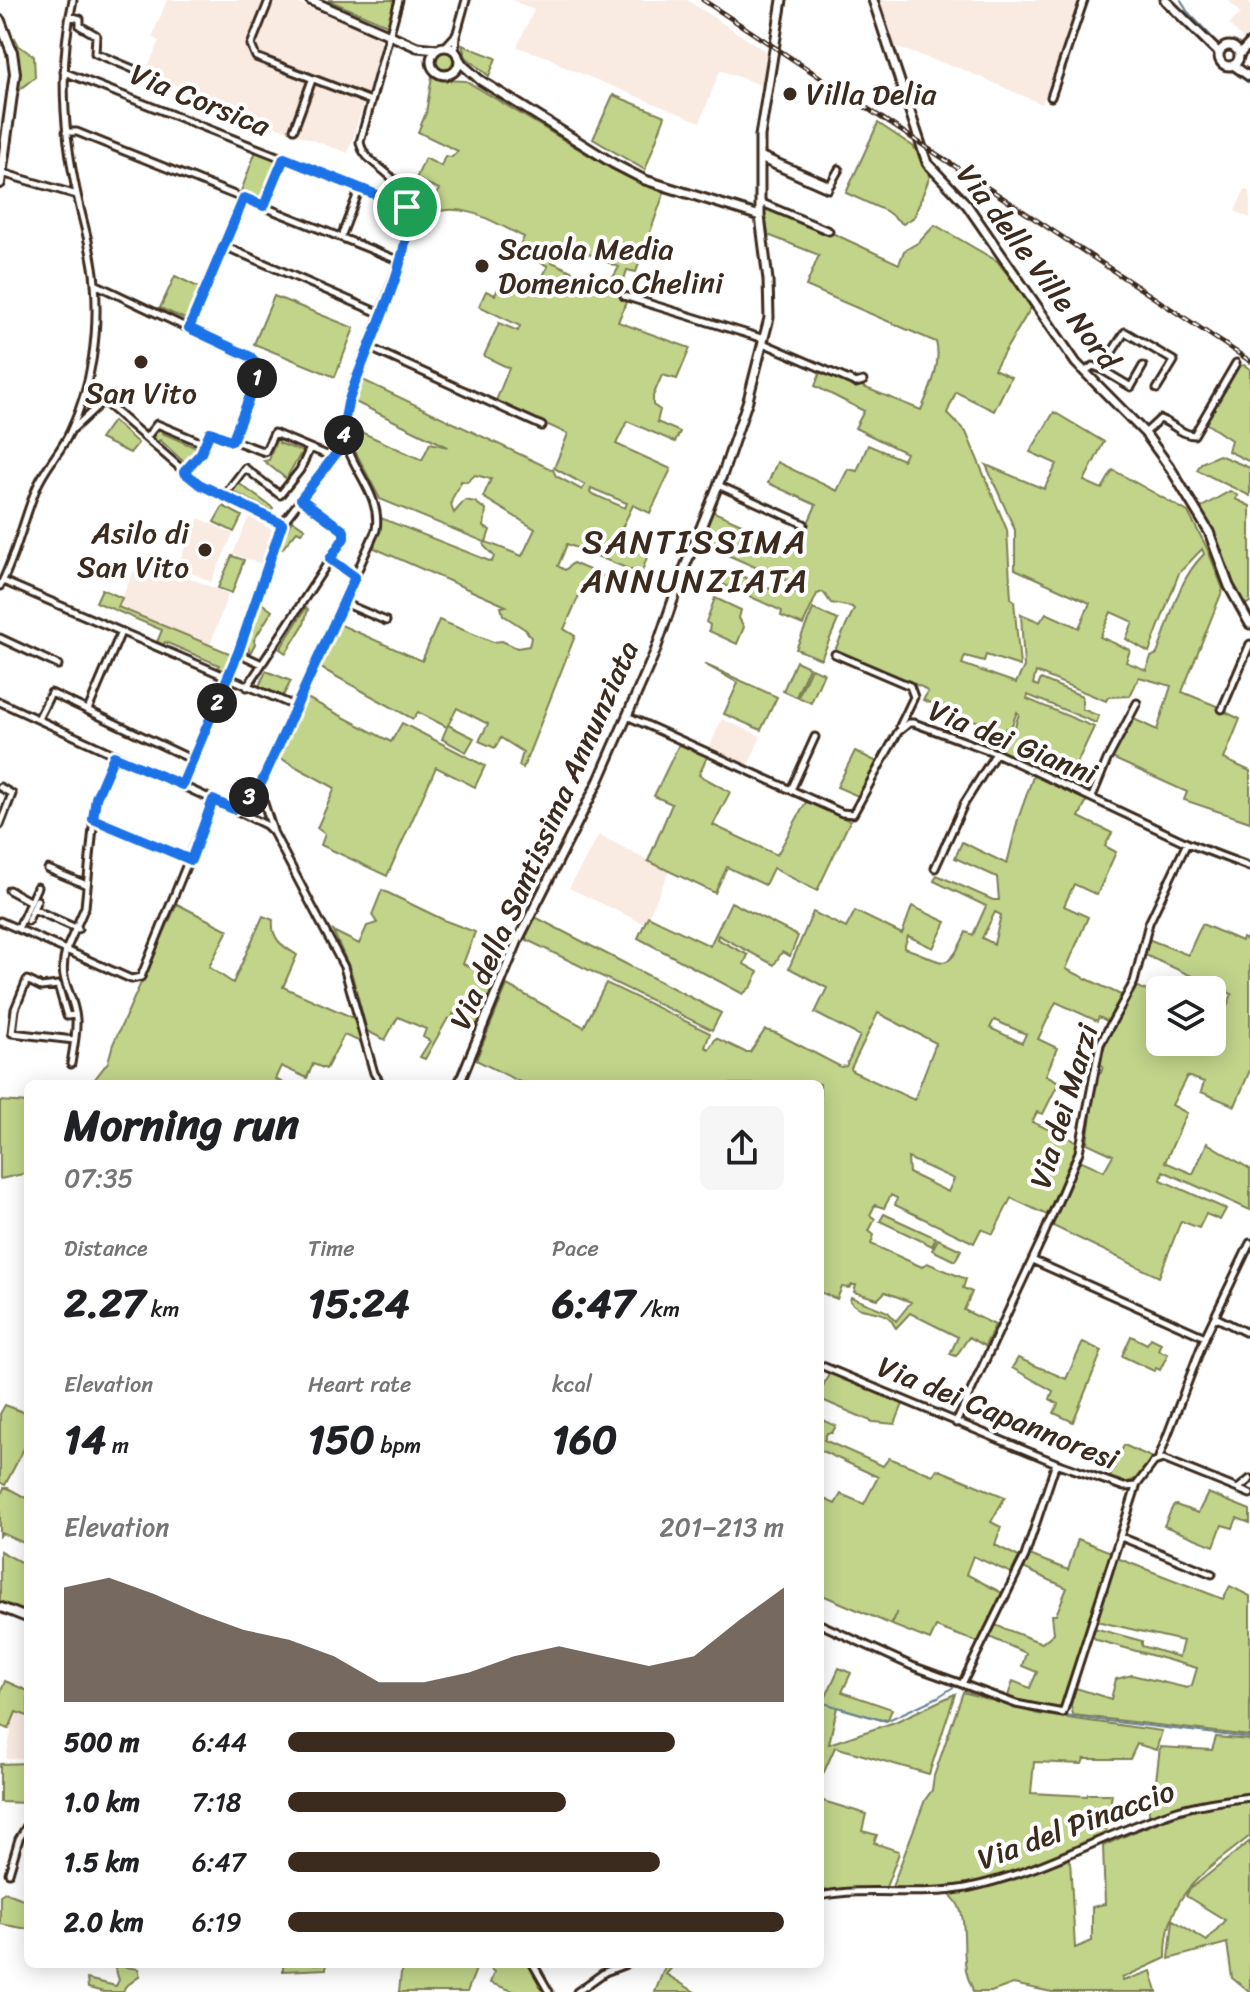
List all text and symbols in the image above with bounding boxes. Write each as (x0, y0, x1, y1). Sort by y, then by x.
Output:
street label: Via Corsica (122, 47, 279, 153)
place label: Villa Delia (806, 67, 937, 121)
marker: Villa Delia (781, 85, 799, 103)
street label: Via delle Ville Nord (942, 152, 1135, 384)
pin (373, 173, 441, 241)
icon: arrive (385, 185, 429, 229)
place label: Scuola Media Domenico Chelini (498, 222, 725, 310)
marker: Scuola Media Domenico Chelini (473, 257, 491, 275)
marker: San Vito (132, 353, 150, 371)
pin: 1 (237, 358, 277, 398)
text: 1 (252, 358, 262, 397)
place label: San Vito (85, 366, 197, 420)
pin: 4 (324, 415, 364, 455)
text: 4 (337, 415, 351, 454)
place label: Asilo di San Vito (77, 506, 190, 594)
district label: SANTISSIMA ANNUNZIATA (580, 512, 809, 611)
marker: Asilo di San Vito (196, 541, 214, 559)
street label: Via della Santissima Annunziata (434, 632, 654, 1038)
pin: 2 (197, 683, 237, 723)
text: 2 (211, 683, 223, 722)
street label: Via dei Gianni (920, 684, 1107, 801)
pin: 3 (229, 777, 269, 817)
text: 3 (243, 777, 255, 816)
map controls (1146, 976, 1226, 1056)
button: layers (1146, 976, 1226, 1056)
street label: Via dei Marzi (1013, 1016, 1115, 1195)
text: Morning run (64, 1086, 299, 1164)
button: share (700, 1106, 784, 1190)
text: 07:35 (64, 1155, 133, 1201)
text: Distance (64, 1229, 148, 1268)
text: Time (308, 1229, 355, 1268)
text: Pace (552, 1229, 599, 1268)
text: 2.27 (64, 1268, 145, 1339)
text: 15:24 (308, 1268, 410, 1339)
text: 6:47 (552, 1268, 635, 1339)
text: km (145, 1290, 179, 1329)
text: /km (635, 1290, 680, 1329)
street label: Via dei Capannoresi (869, 1340, 1127, 1486)
text: Elevation (64, 1365, 153, 1404)
text: Heart rate (308, 1365, 411, 1404)
text: kcal (552, 1365, 592, 1404)
text: 14 (64, 1404, 106, 1475)
text: 150 (308, 1404, 375, 1475)
text: 160 (552, 1404, 617, 1475)
text: m (106, 1426, 129, 1465)
text: bpm (375, 1426, 421, 1465)
text: Elevation (64, 1504, 169, 1550)
text: 201–213 m (660, 1504, 784, 1550)
text: 500 m (64, 1719, 139, 1765)
text: 6:44 (192, 1719, 247, 1765)
street label: Via del Pinaccio (970, 1764, 1182, 1886)
text: 1.0 km (64, 1779, 140, 1825)
text: 7:18 (192, 1779, 242, 1825)
text: 1.5 km (64, 1839, 139, 1885)
text: 6:47 (192, 1839, 246, 1885)
text: 2.0 km (64, 1899, 144, 1945)
text: 6:19 (192, 1899, 242, 1945)

